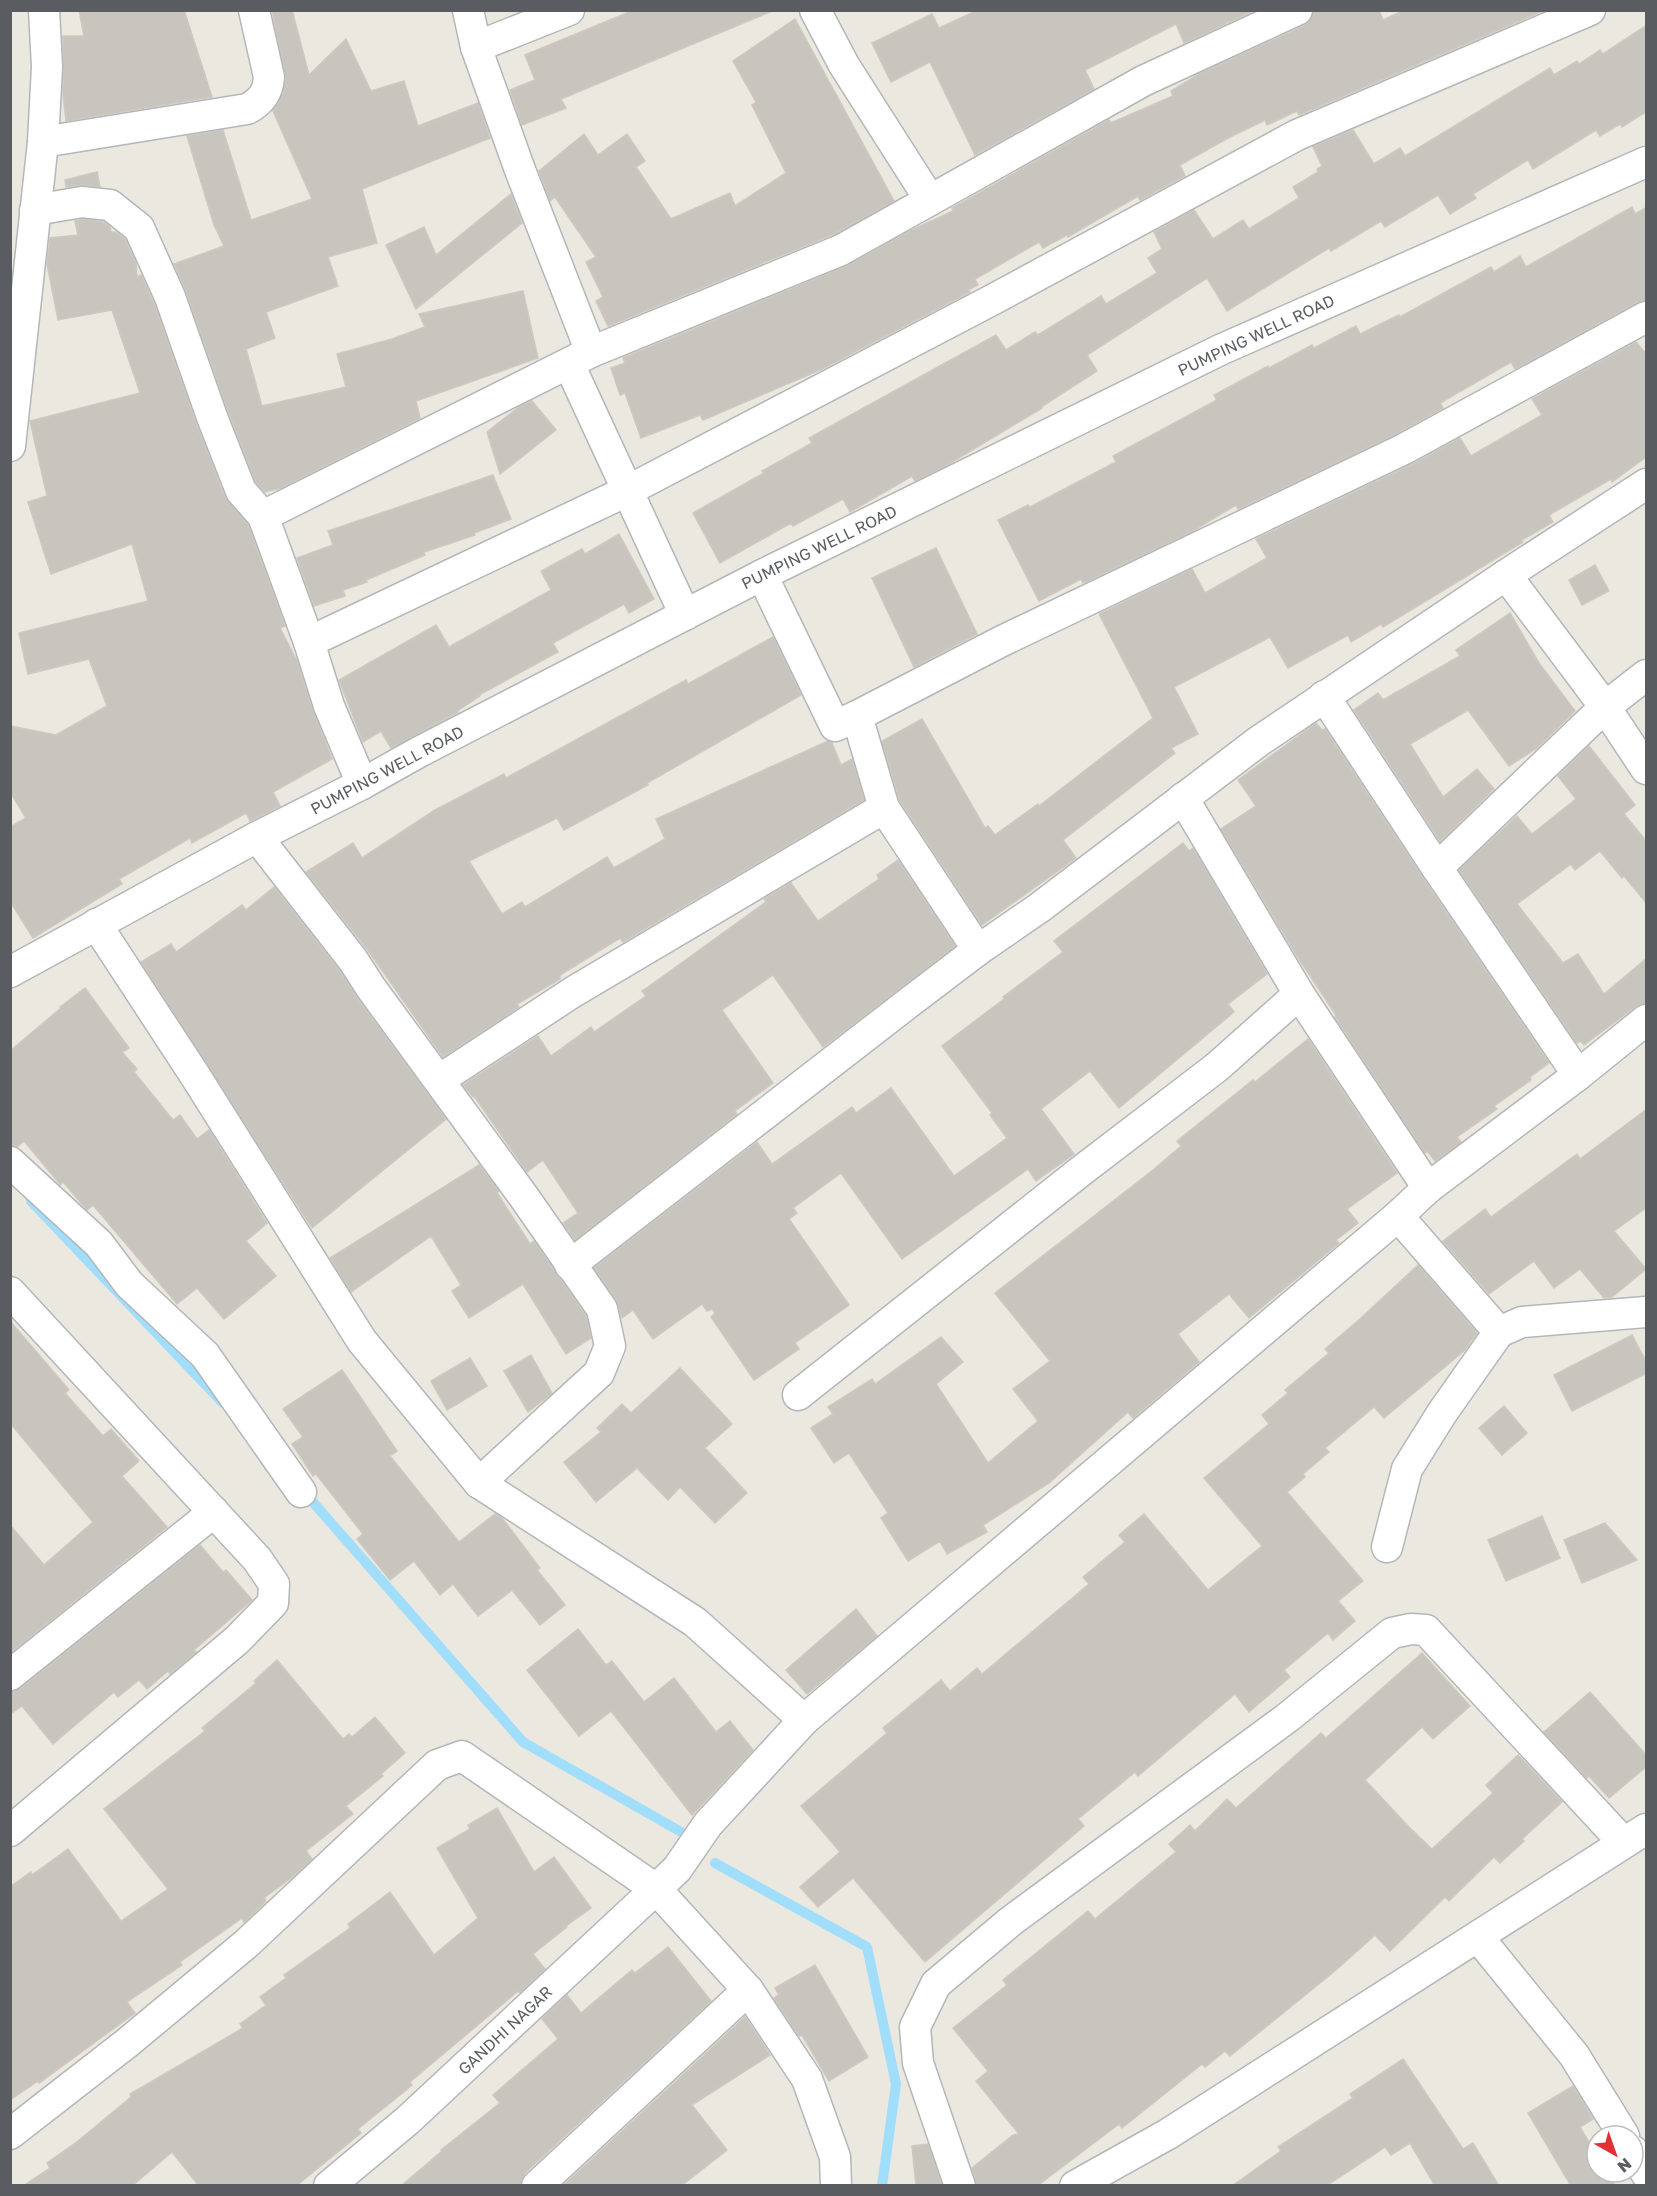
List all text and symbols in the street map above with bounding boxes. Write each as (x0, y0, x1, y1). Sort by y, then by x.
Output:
street label: PUMPING WELL ROAD (1174, 290, 1338, 380)
street label: PUMPING WELL ROAD (738, 501, 900, 593)
street label: PUMPING WELL ROAD (307, 721, 467, 819)
street label: GANDHI NAGAR (454, 1981, 556, 2079)
north arrow (1585, 2124, 1645, 2184)
text: N (1614, 2154, 1636, 2177)

